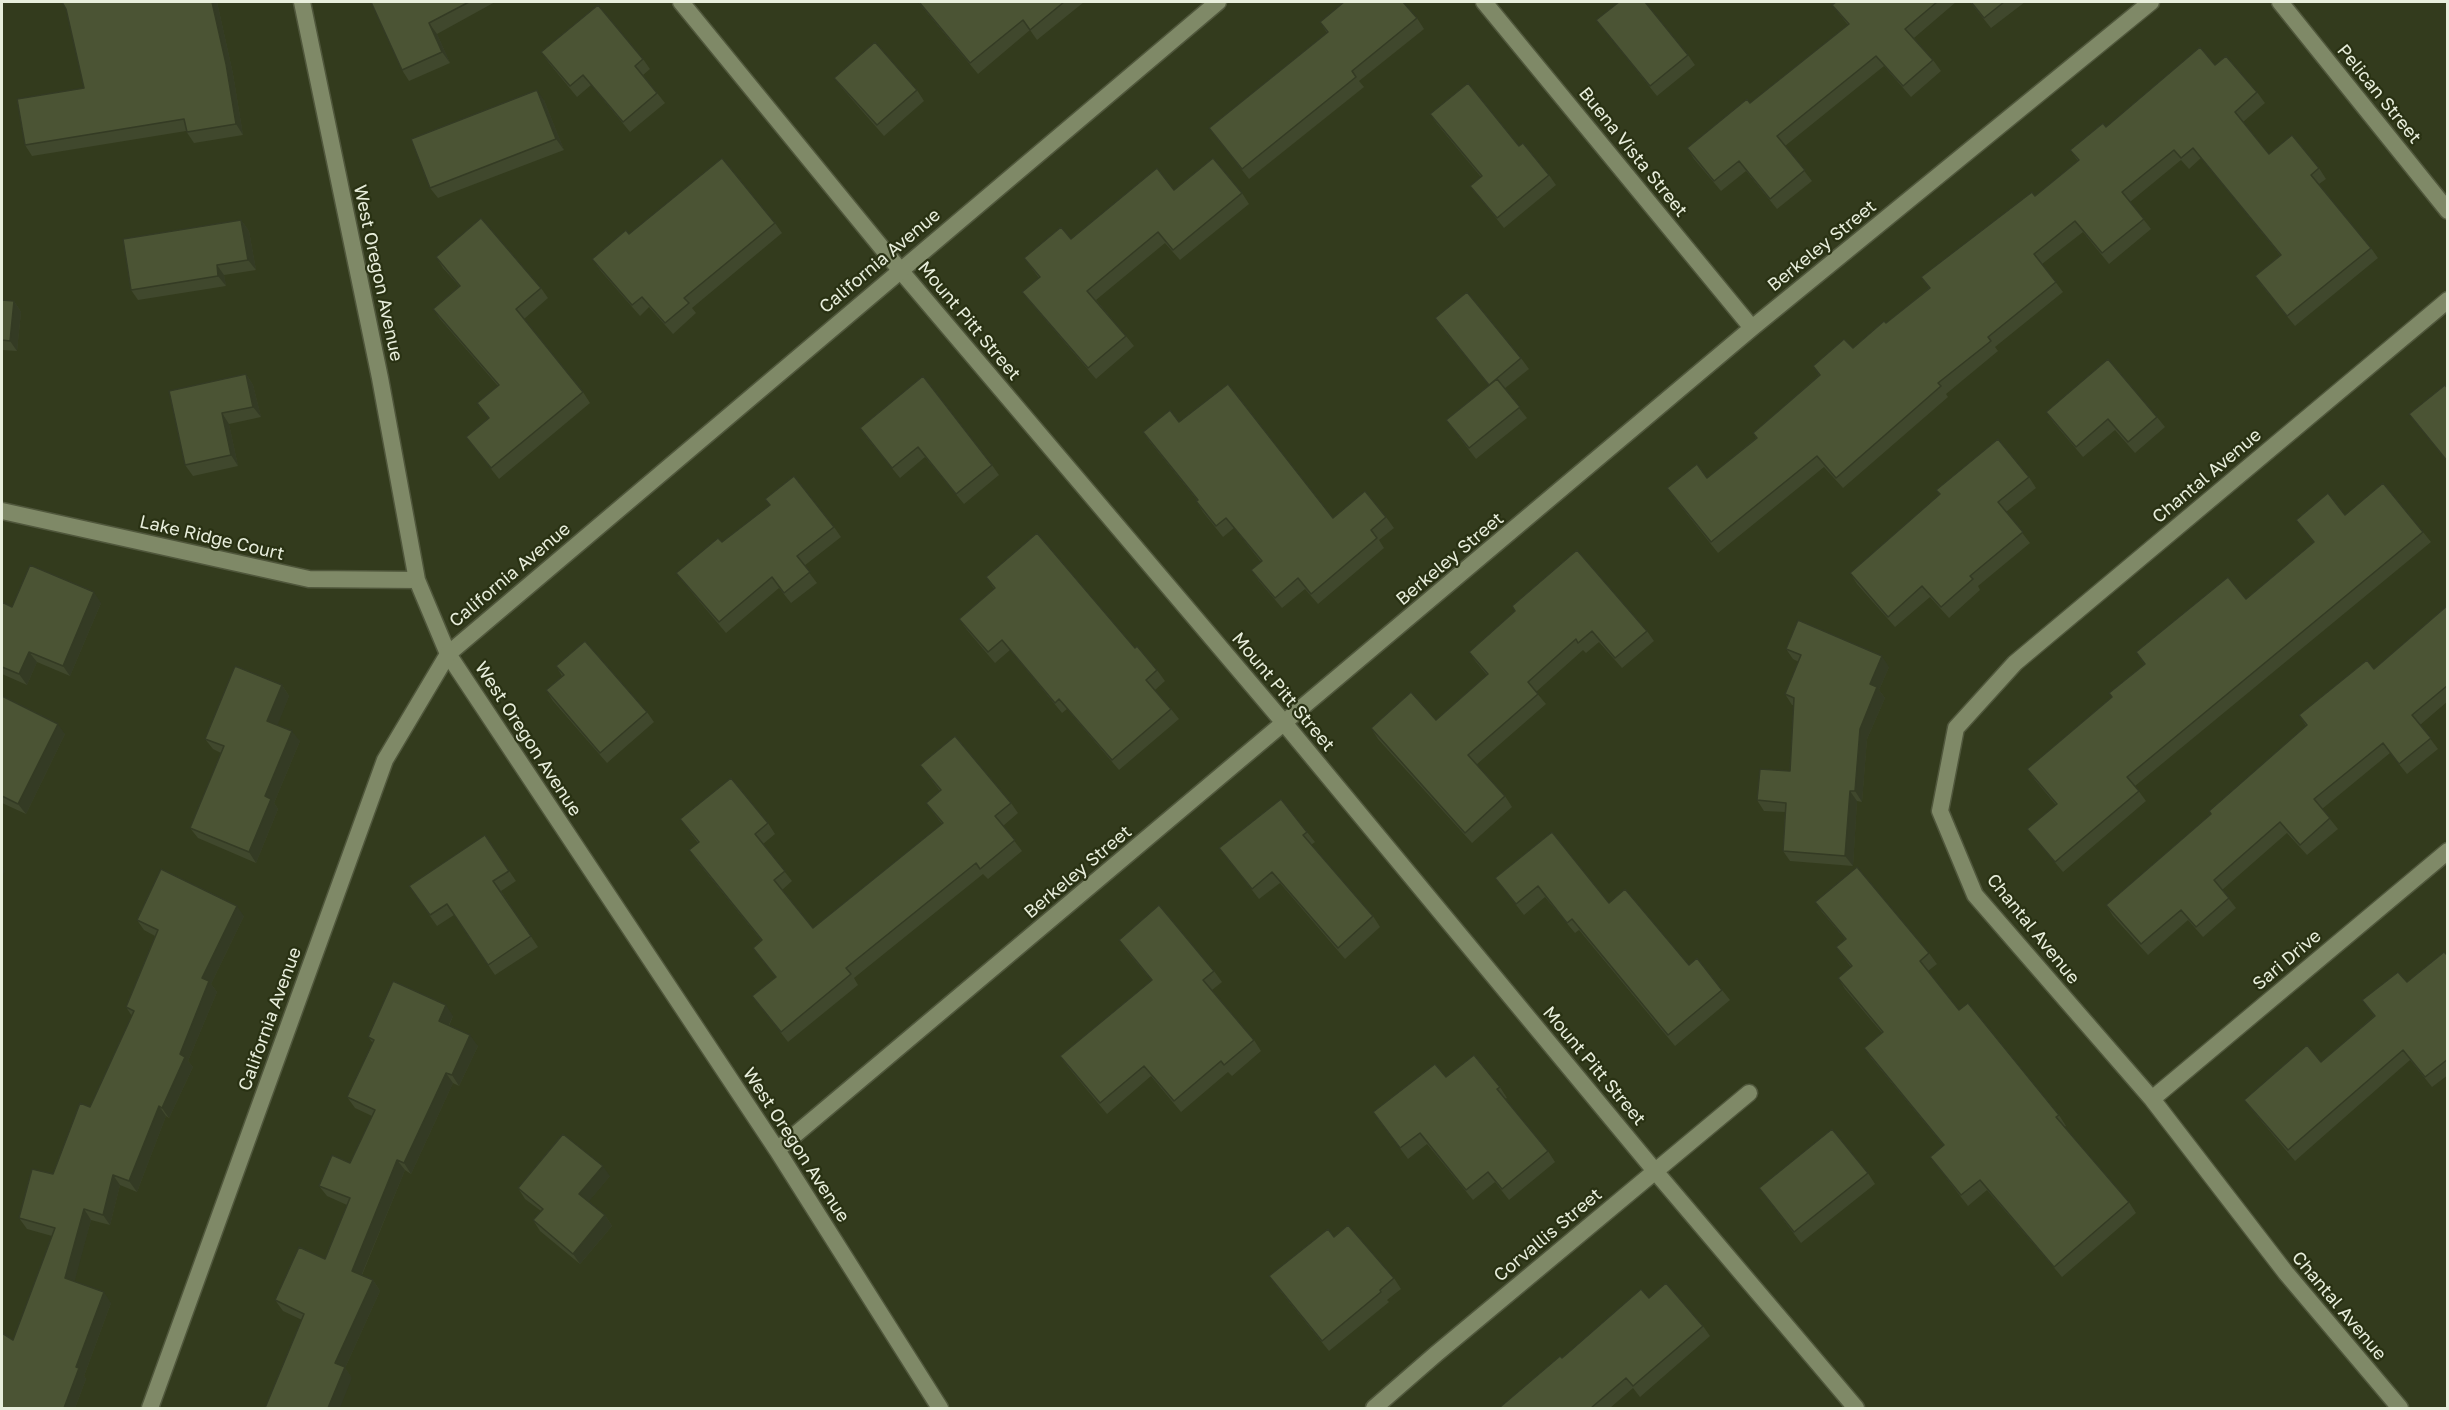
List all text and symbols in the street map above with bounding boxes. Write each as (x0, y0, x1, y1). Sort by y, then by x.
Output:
street label: Pelican Street (2332, 40, 2426, 148)
street label: Buena Vista Street (1574, 83, 1692, 221)
street label: West Oregon Avenue (349, 183, 407, 363)
street label: Berkeley Street (1763, 196, 1881, 296)
street label: California Avenue (815, 204, 945, 318)
street label: Mount Pitt Street (913, 257, 1025, 385)
street label: Chantal Avenue (2148, 424, 2266, 528)
street label: Berkeley Street (1392, 508, 1508, 610)
street label: Lake Ridge Court (137, 511, 287, 565)
street label: California Avenue (445, 518, 575, 632)
street label: Mount Pitt Street (1227, 628, 1339, 756)
street label: West Oregon Avenue (470, 658, 586, 820)
street label: Berkeley Street (1020, 821, 1136, 923)
street label: Chantal Avenue (1982, 870, 2084, 988)
street label: Sari Drive (2248, 925, 2326, 995)
street label: California Avenue (234, 944, 306, 1094)
street label: Mount Pitt Street (1538, 1002, 1650, 1130)
street label: West Oregon Avenue (738, 1064, 854, 1226)
street label: Corvallis Street (1490, 1184, 1606, 1286)
street label: Chantal Avenue (2287, 1247, 2391, 1365)

